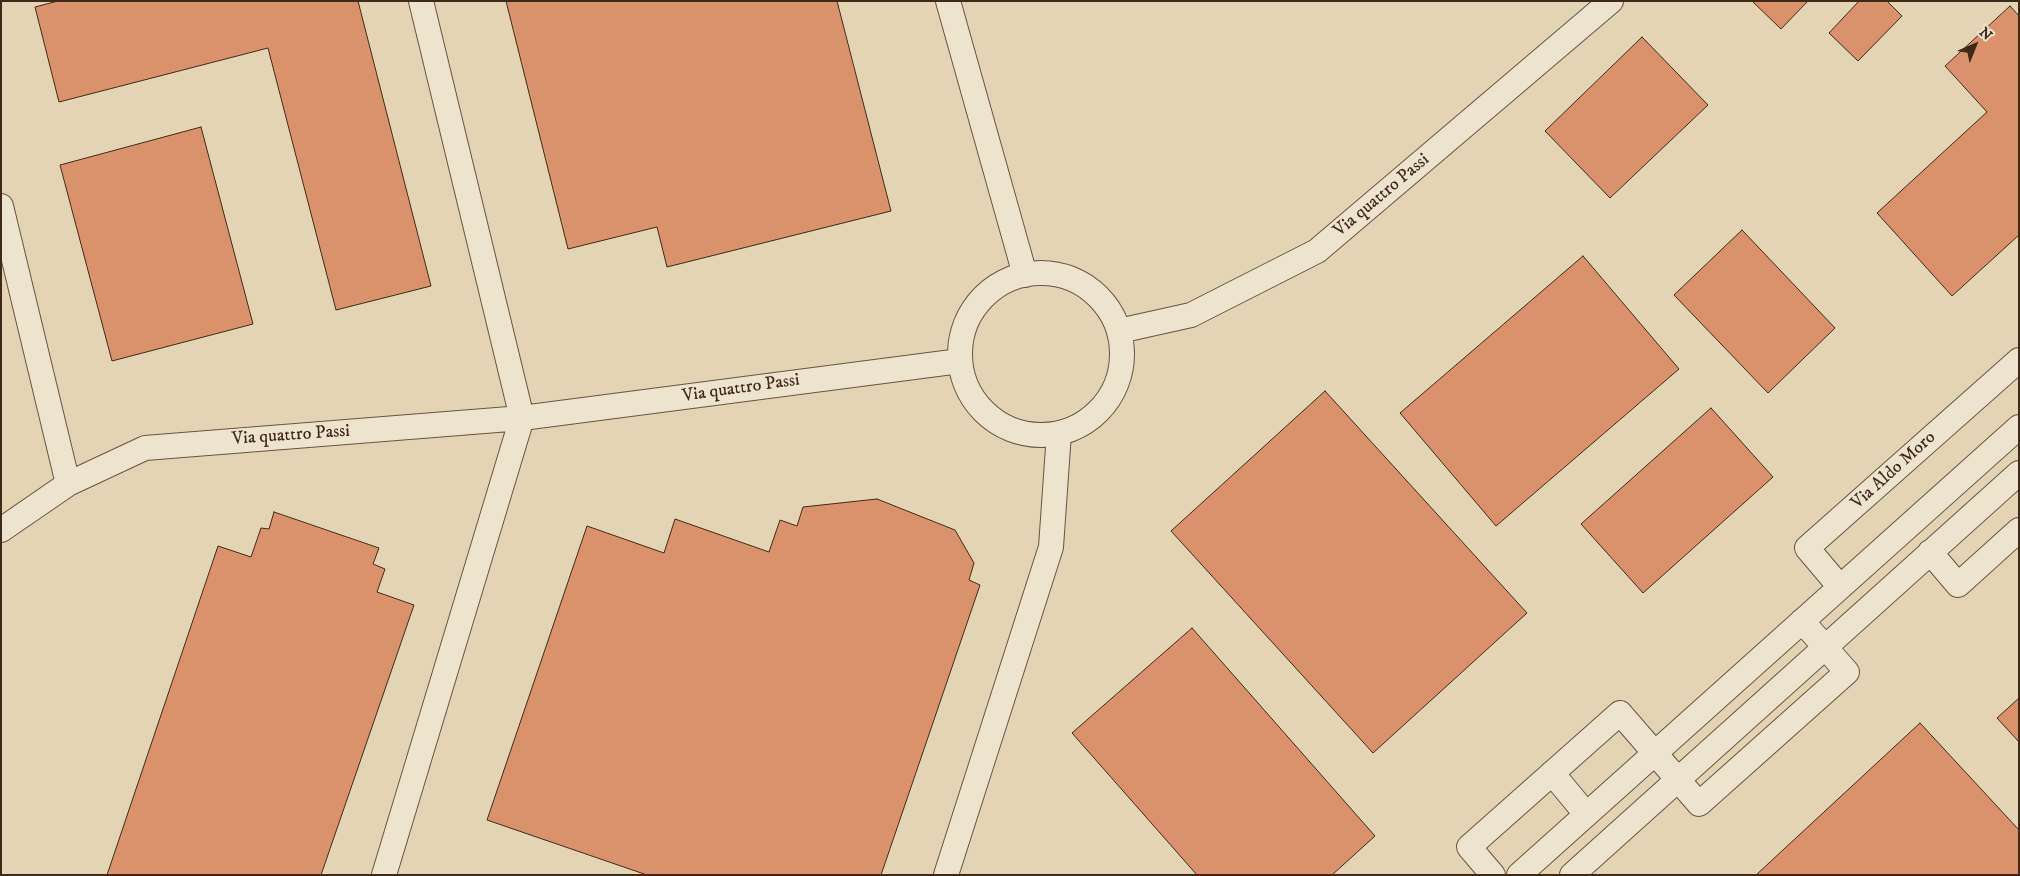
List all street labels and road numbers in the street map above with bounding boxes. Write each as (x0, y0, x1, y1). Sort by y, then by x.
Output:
street label: Via quattro Passi (1330, 150, 1434, 242)
street label: Via quattro Passi (681, 370, 801, 408)
street label: Via quattro Passi (231, 421, 351, 451)
street label: Via Aldo Moro (1847, 427, 1941, 515)

